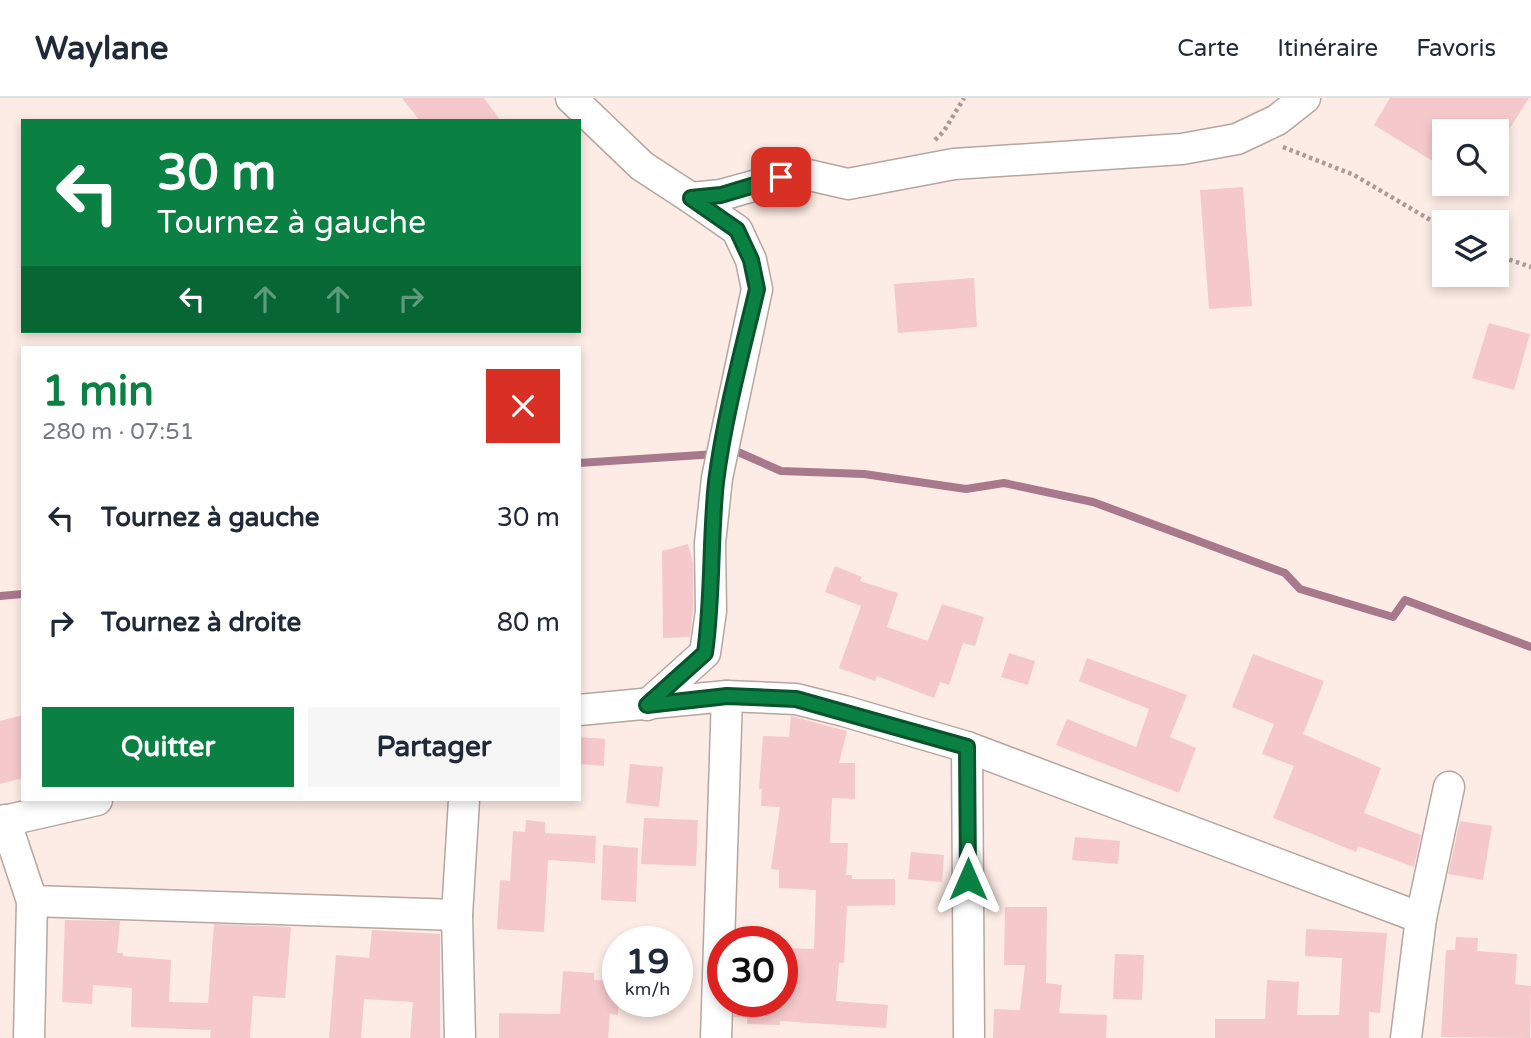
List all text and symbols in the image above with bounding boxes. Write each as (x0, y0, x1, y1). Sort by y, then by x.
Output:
text: Waylane (35, 29, 169, 68)
text: Carte (1177, 34, 1239, 63)
text: Itinéraire (1277, 34, 1378, 63)
text: Favoris (1416, 34, 1496, 63)
map controls (1432, 119, 1509, 287)
button: search (1432, 119, 1509, 196)
text: 30 m (157, 144, 276, 203)
icon: left (42, 147, 133, 238)
pin (751, 147, 811, 207)
icon: arrive (762, 158, 800, 196)
text: Tournez à gauche (157, 204, 426, 242)
button: layers (1432, 210, 1509, 287)
icon: left (173, 280, 211, 318)
icon: ahead (246, 280, 284, 318)
icon: ahead (319, 280, 357, 318)
icon: right (392, 280, 430, 318)
text: 1 min (42, 366, 154, 417)
button: close (486, 369, 560, 443)
text: 280 m · 07:51 (42, 418, 194, 446)
icon: left (42, 499, 80, 537)
text: Tournez à gauche (101, 502, 320, 533)
text: 30 m (497, 502, 560, 533)
icon: right (42, 604, 80, 642)
text: Tournez à droite (101, 607, 301, 638)
text: 80 m (497, 607, 560, 638)
button: Quitter (42, 707, 294, 787)
button: Partager (308, 707, 560, 787)
position arrow (931, 842, 1005, 916)
speed limit sign: 30 (707, 926, 798, 1017)
text: 19 (626, 941, 669, 983)
text: km/h (625, 978, 670, 1000)

